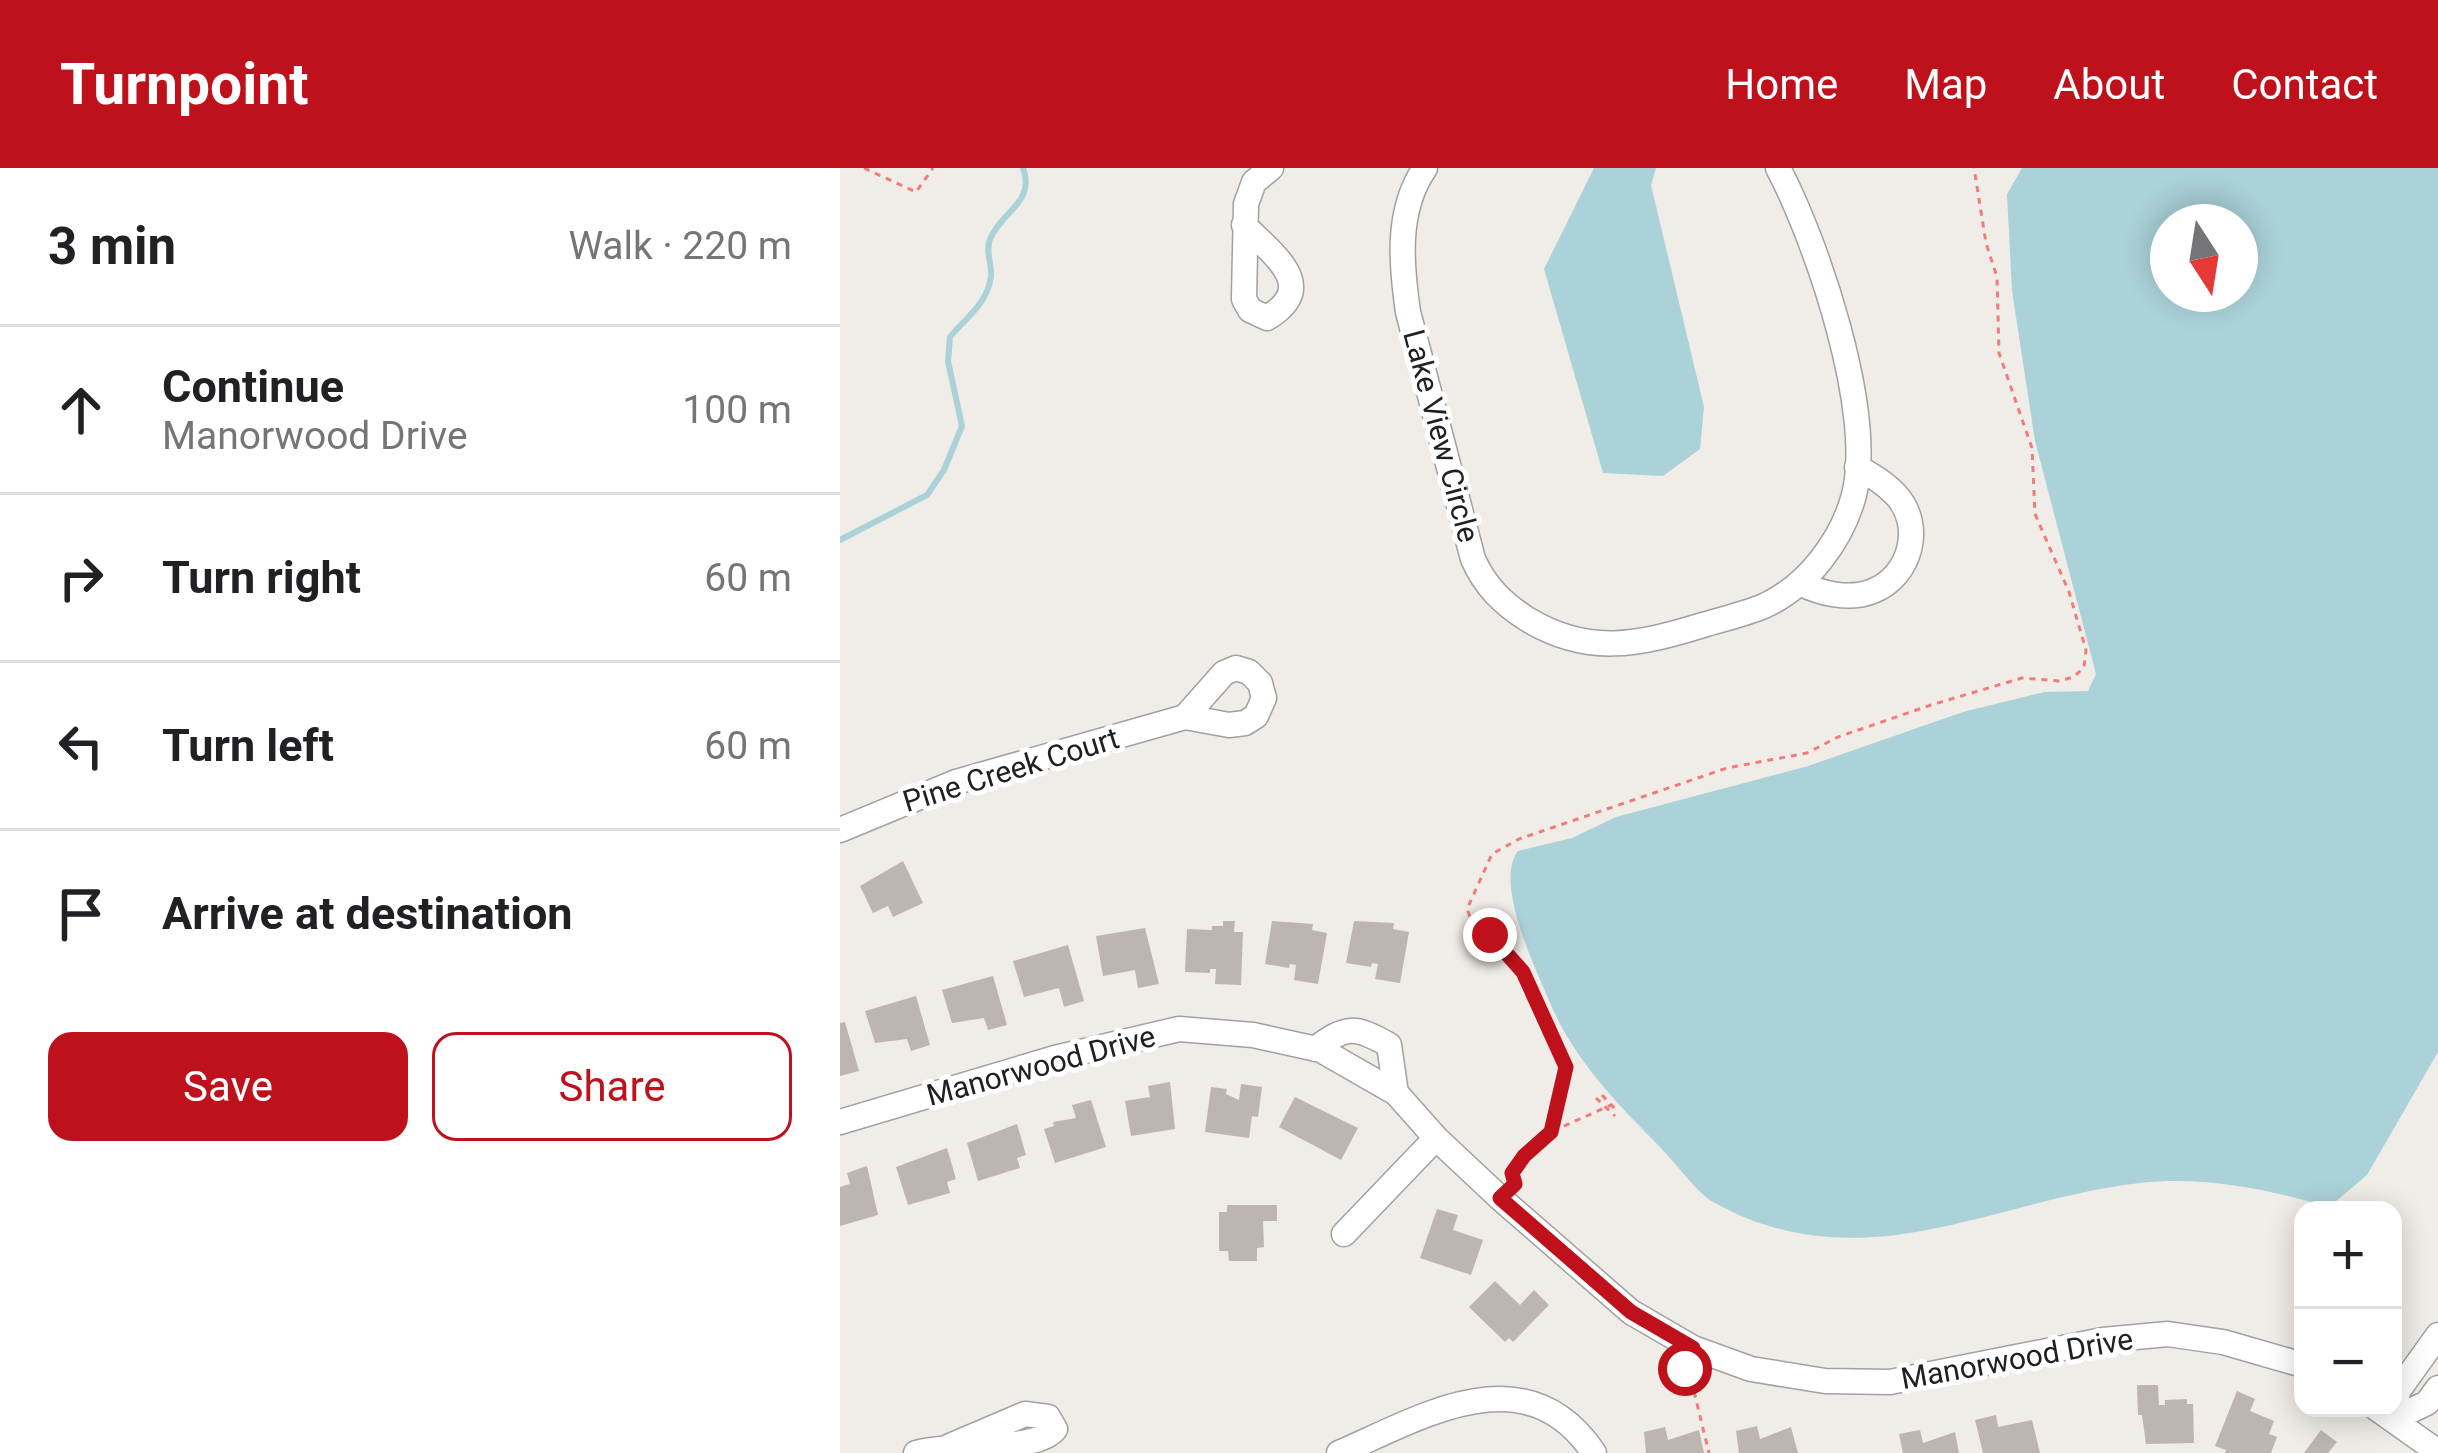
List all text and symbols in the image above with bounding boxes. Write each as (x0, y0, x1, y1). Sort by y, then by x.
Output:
text: Turnpoint (60, 51, 309, 118)
text: Home (1725, 60, 1838, 109)
text: Map (1904, 60, 1987, 109)
text: About (2053, 60, 2165, 109)
text: Contact (2231, 60, 2378, 109)
north arrow (2150, 204, 2258, 312)
text: 3 min (48, 217, 176, 276)
text: Walk · 220 m (568, 223, 792, 269)
street label: Lake View Circle (1396, 326, 1487, 546)
text: Continue (162, 360, 344, 413)
icon: ahead (48, 377, 114, 443)
text: 100 m (682, 387, 792, 433)
text: Manorwood Drive (162, 413, 468, 459)
icon: right (48, 545, 114, 611)
text: Turn right (162, 551, 361, 604)
text: 60 m (704, 555, 792, 601)
icon: left (48, 713, 114, 779)
text: Turn left (162, 719, 334, 772)
street label: Pine Creek Court (899, 720, 1123, 819)
text: 60 m (704, 723, 792, 769)
icon: arrive (48, 881, 114, 947)
text: Arrive at destination (162, 887, 573, 940)
route end (1463, 908, 1517, 962)
street label: Manorwood Drive (923, 1018, 1159, 1113)
button: Save (48, 1032, 408, 1141)
button: Share (432, 1032, 792, 1141)
map controls (2294, 1201, 2402, 1417)
button: + (2294, 1201, 2402, 1309)
button: − (2294, 1309, 2402, 1417)
street label: Manorwood Drive (1898, 1321, 2136, 1396)
route start (1658, 1342, 1712, 1396)

